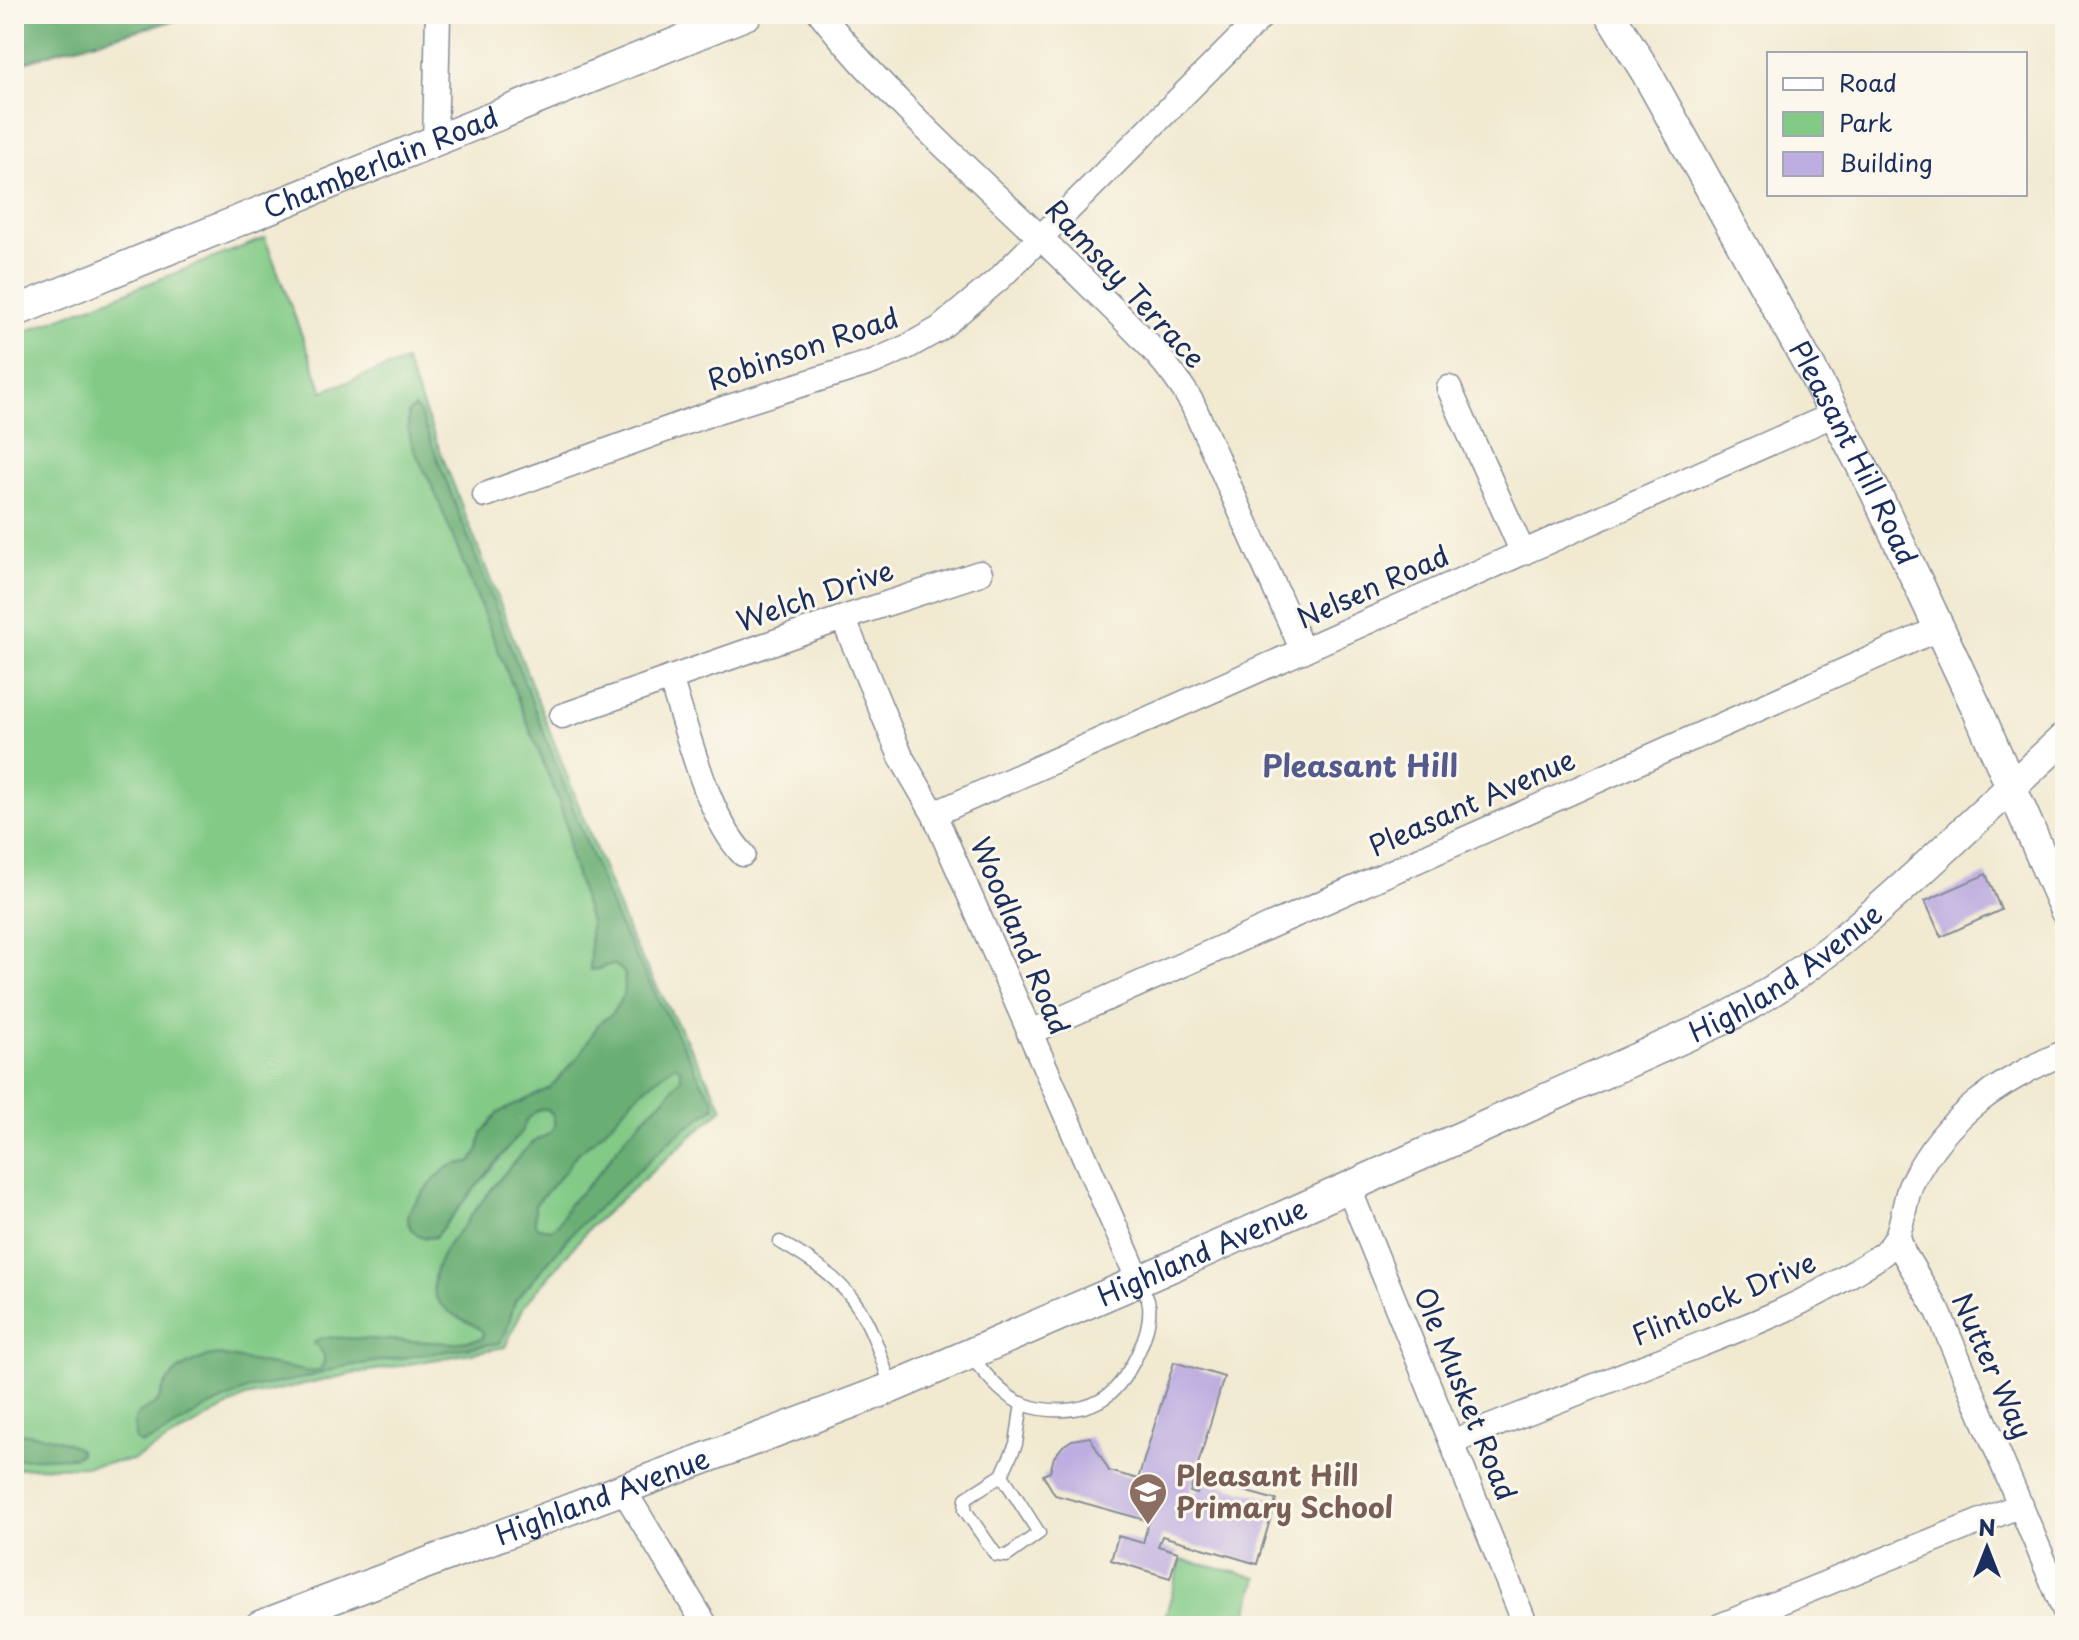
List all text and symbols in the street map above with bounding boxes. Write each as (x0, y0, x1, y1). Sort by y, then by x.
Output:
legend (1767, 52, 2027, 196)
text: Road (1839, 64, 1897, 100)
street label: Chamberlain Road (256, 94, 504, 229)
text: Park (1839, 104, 1893, 140)
text: Building (1839, 144, 1933, 180)
street label: Ramsay Terrace (1036, 189, 1216, 377)
street label: Robinson Road (701, 295, 904, 400)
street label: Pleasant Hill Road (1779, 332, 1930, 572)
street label: Nelsen Road (1289, 533, 1456, 638)
street label: Welch Drive (730, 548, 899, 642)
street label: Pleasant Avenue (1361, 737, 1581, 866)
district label: Pleasant Hill (1262, 742, 1458, 787)
street label: Woodland Road (960, 830, 1082, 1041)
street label: Highland Avenue (1682, 892, 1891, 1052)
street label: Highland Avenue (1090, 1186, 1314, 1317)
street label: Flintlock Drive (1625, 1239, 1822, 1356)
street label: Ole Musket Road (1404, 1280, 1529, 1507)
street label: Nutter Way (1942, 1285, 2045, 1446)
street label: Highland Avenue (489, 1436, 715, 1555)
place label: Pleasant Hill Primary School (1176, 1453, 1393, 1528)
school or university icon: Pleasant Hill Primary School (1127, 1471, 1169, 1526)
north arrow (1947, 1508, 2027, 1588)
text: N (1978, 1510, 1996, 1543)

